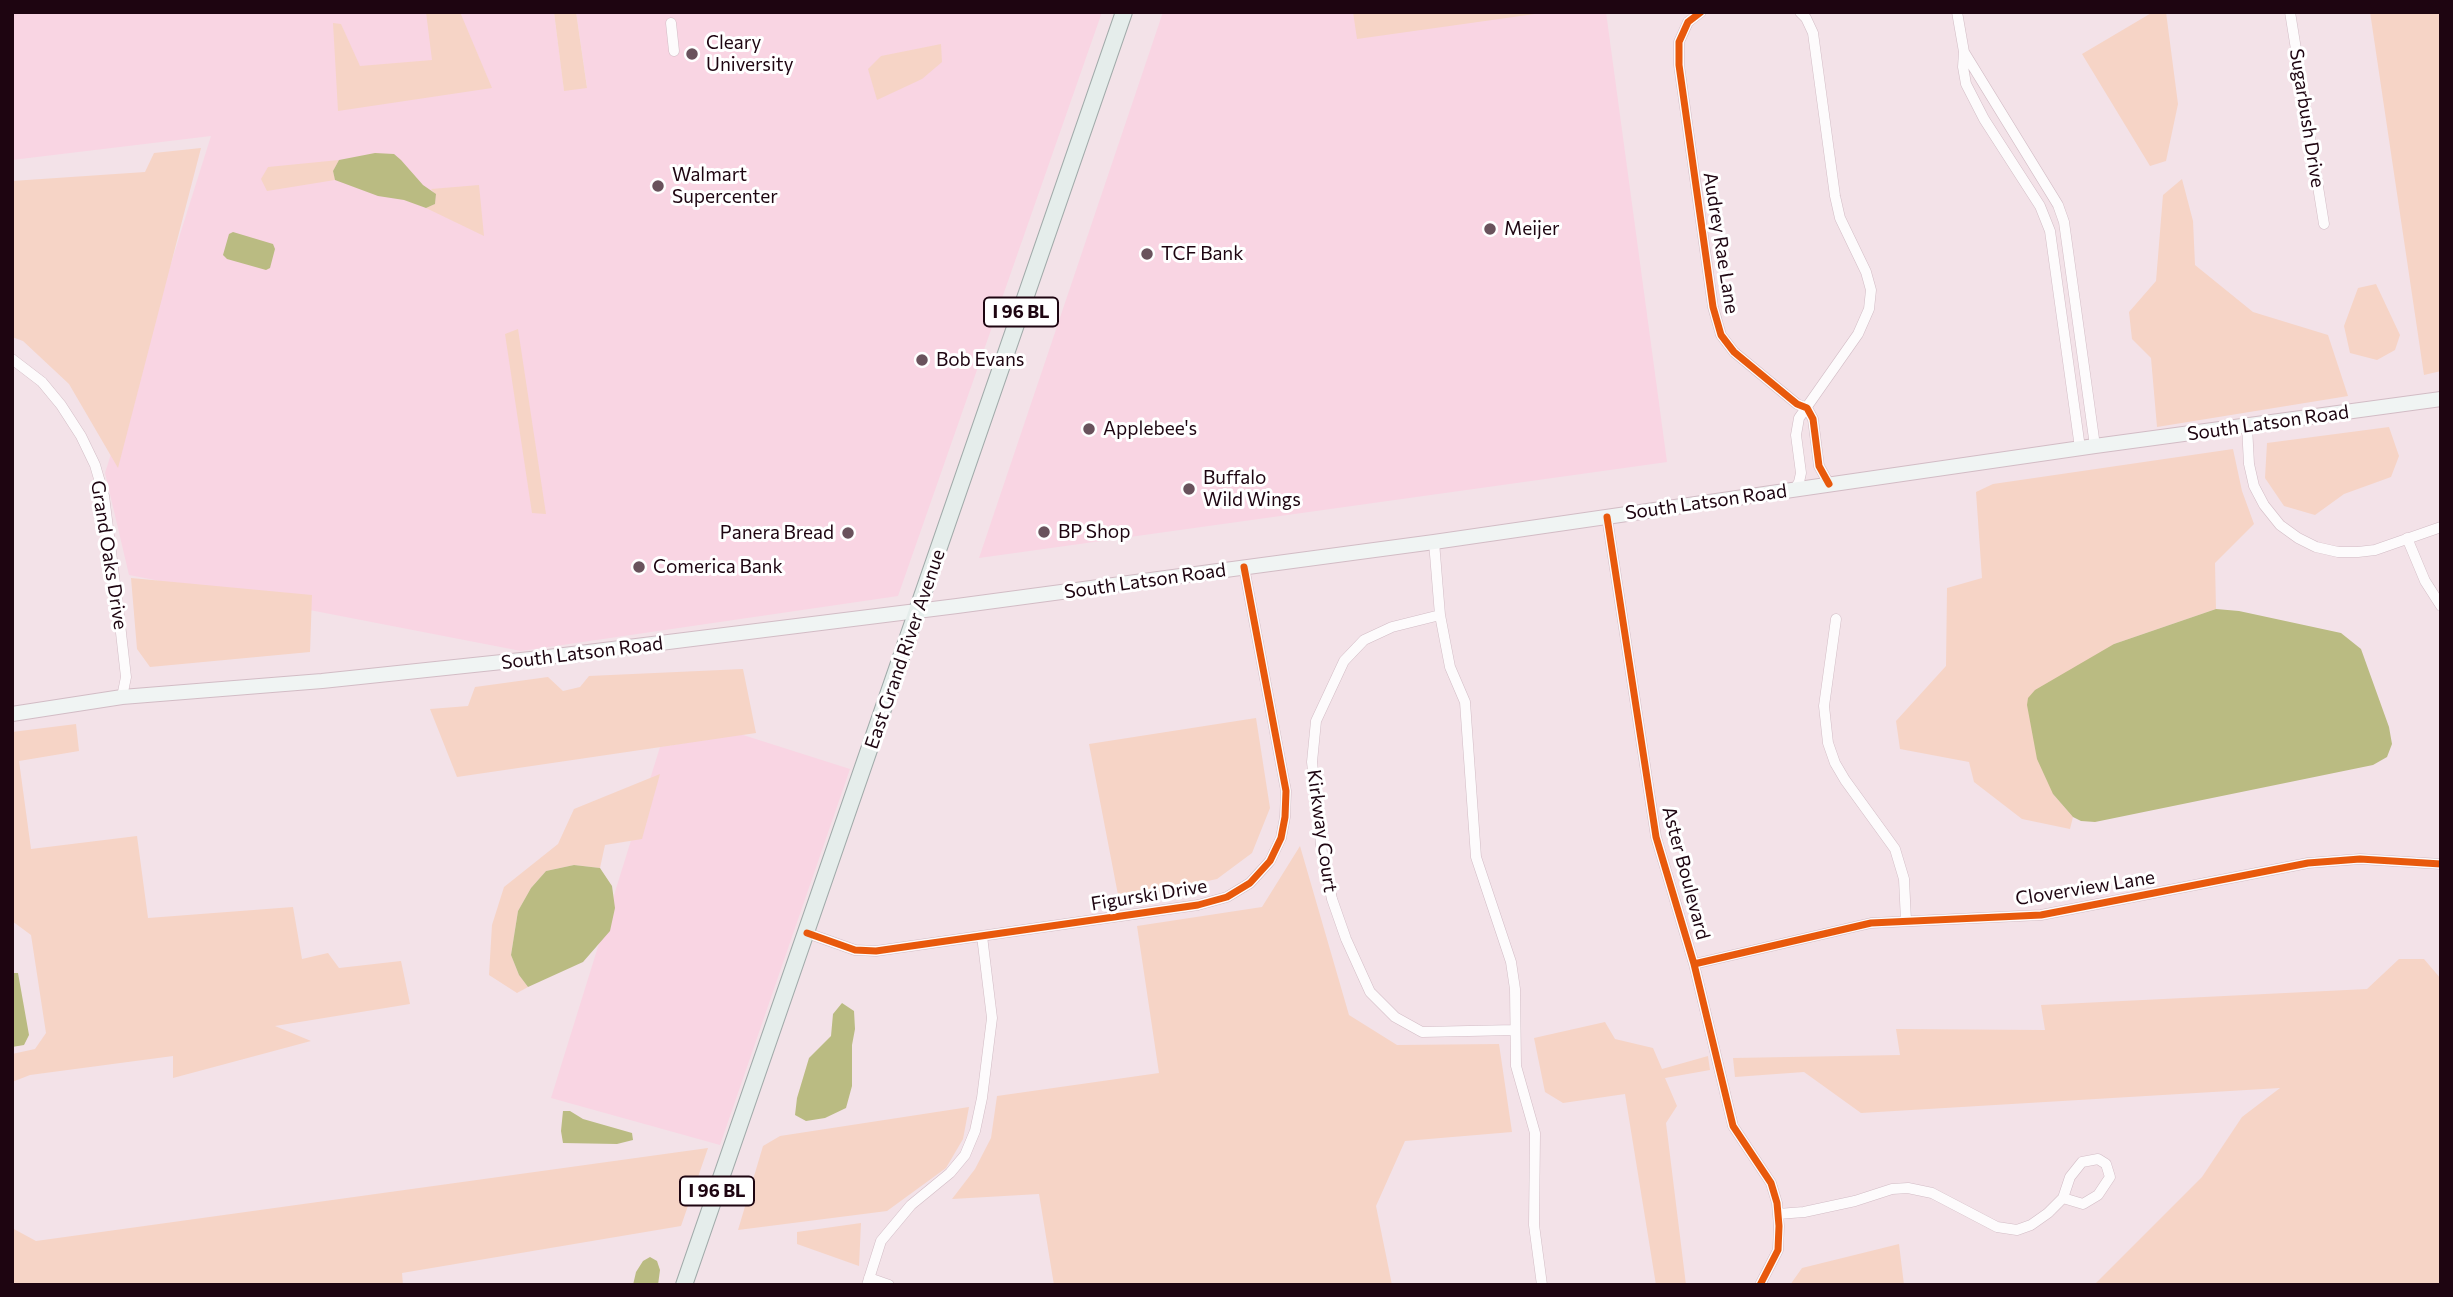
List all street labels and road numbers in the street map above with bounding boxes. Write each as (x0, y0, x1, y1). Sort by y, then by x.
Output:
street label: Sugarbush Drive (2285, 47, 2329, 189)
street label: Audrey Rae Lane (1699, 171, 1743, 315)
road number: I 96 BL (984, 298, 1058, 326)
street label: South Latson Road (2186, 400, 2350, 446)
street label: Grand Oaks Drive (86, 479, 132, 631)
street label: South Latson Road (1624, 479, 1788, 525)
street label: East Grand River Avenue (860, 546, 950, 752)
street label: South Latson Road (1063, 558, 1227, 604)
street label: South Latson Road (500, 632, 664, 674)
street label: Kirkway Court (1302, 768, 1342, 894)
street label: Aster Boulevard (1657, 804, 1715, 942)
street label: Cloverview Lane (2014, 866, 2156, 910)
street label: Figurski Drive (1089, 875, 1209, 915)
road number: I 96 BL (680, 1176, 754, 1206)

